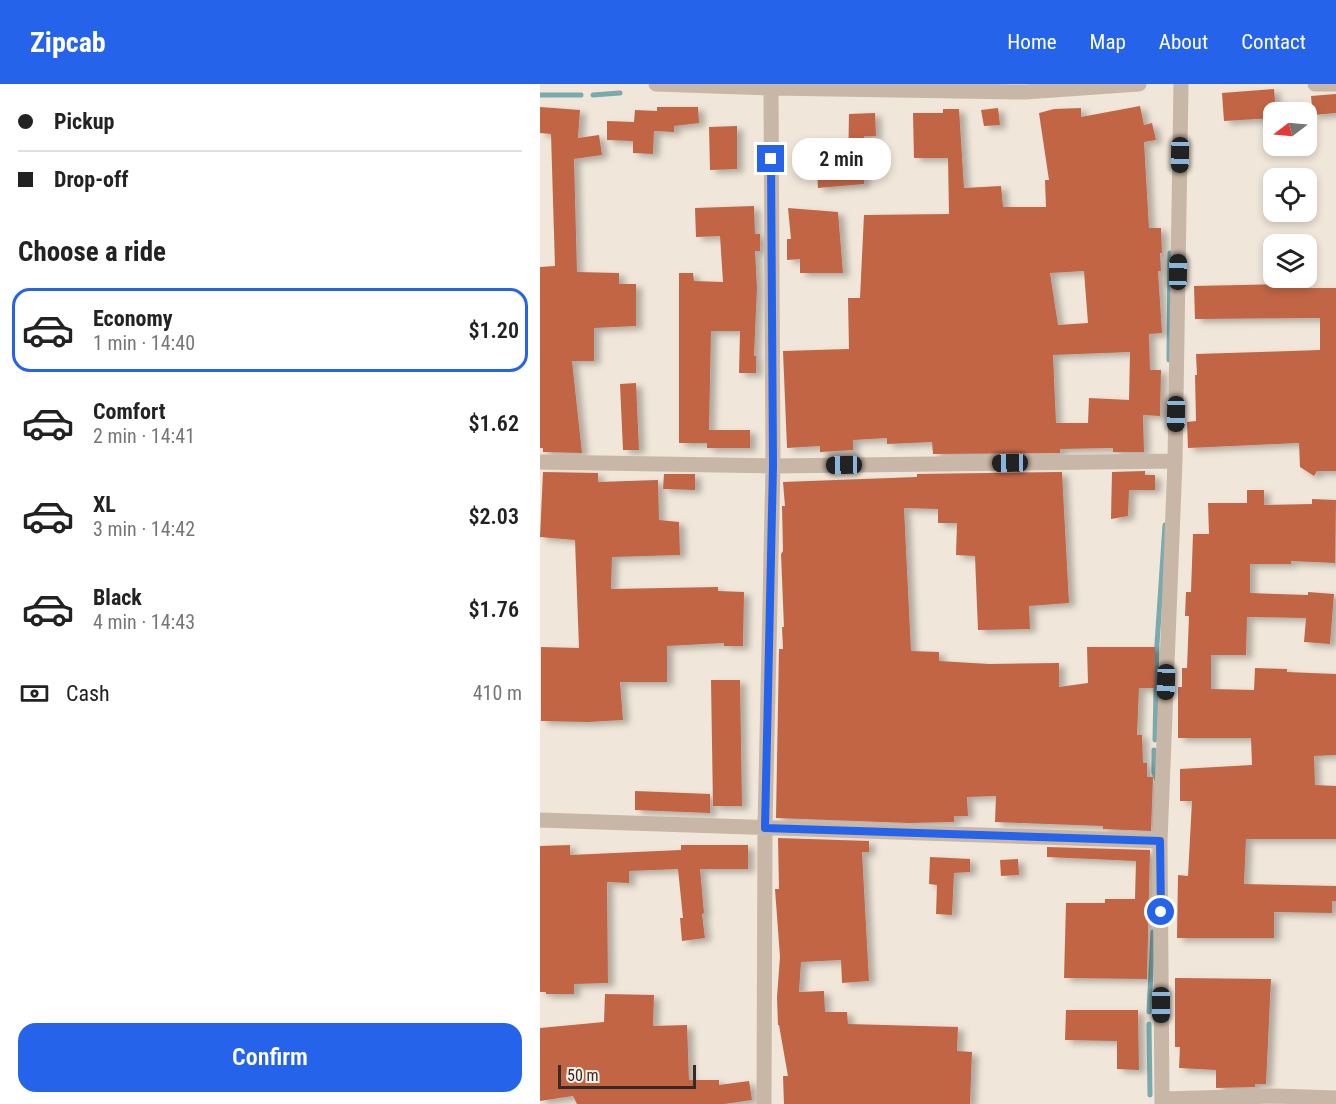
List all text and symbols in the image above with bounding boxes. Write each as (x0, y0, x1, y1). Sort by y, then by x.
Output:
text: Zipcab (30, 26, 106, 59)
text: Home (1007, 30, 1057, 54)
text: Map (1090, 30, 1126, 54)
text: About (1159, 30, 1208, 54)
text: Contact (1241, 30, 1306, 54)
north arrow (1263, 102, 1317, 156)
map controls (1263, 102, 1317, 288)
text: Pickup (54, 109, 114, 134)
car (1171, 137, 1189, 173)
callout: 2 min (792, 138, 891, 180)
route end (757, 145, 784, 172)
text: 2 min (819, 147, 864, 171)
text: Drop-off (54, 167, 128, 192)
button: locate (1263, 168, 1317, 222)
button: layers (1263, 234, 1317, 288)
text: Choose a ride (18, 236, 166, 268)
car (1169, 254, 1187, 290)
icon: car (21, 303, 75, 357)
text: Economy (93, 306, 173, 331)
text: $1.20 (468, 318, 519, 343)
text: 1 min · 14:40 (93, 331, 195, 355)
icon: car (21, 396, 75, 450)
car (1167, 396, 1185, 432)
text: Comfort (93, 399, 166, 424)
text: $1.62 (468, 411, 519, 436)
text: 2 min · 14:41 (93, 424, 195, 448)
car (992, 454, 1028, 472)
car (826, 456, 862, 474)
icon: car (21, 489, 75, 543)
text: XL (93, 492, 116, 517)
text: $2.03 (468, 504, 519, 529)
text: 3 min · 14:42 (93, 517, 195, 541)
icon: car (21, 582, 75, 636)
text: Black (93, 585, 142, 610)
text: $1.76 (468, 597, 519, 622)
text: 4 min · 14:43 (93, 610, 195, 634)
car (1156, 664, 1176, 700)
icon: cash (18, 677, 51, 710)
text: Cash (66, 681, 110, 706)
text: 410 m (473, 681, 522, 705)
route start (1147, 898, 1174, 925)
car (1152, 987, 1170, 1023)
button: Confirm (18, 1023, 522, 1092)
scale bar (558, 1062, 696, 1090)
text: 50 m (567, 1066, 599, 1085)

